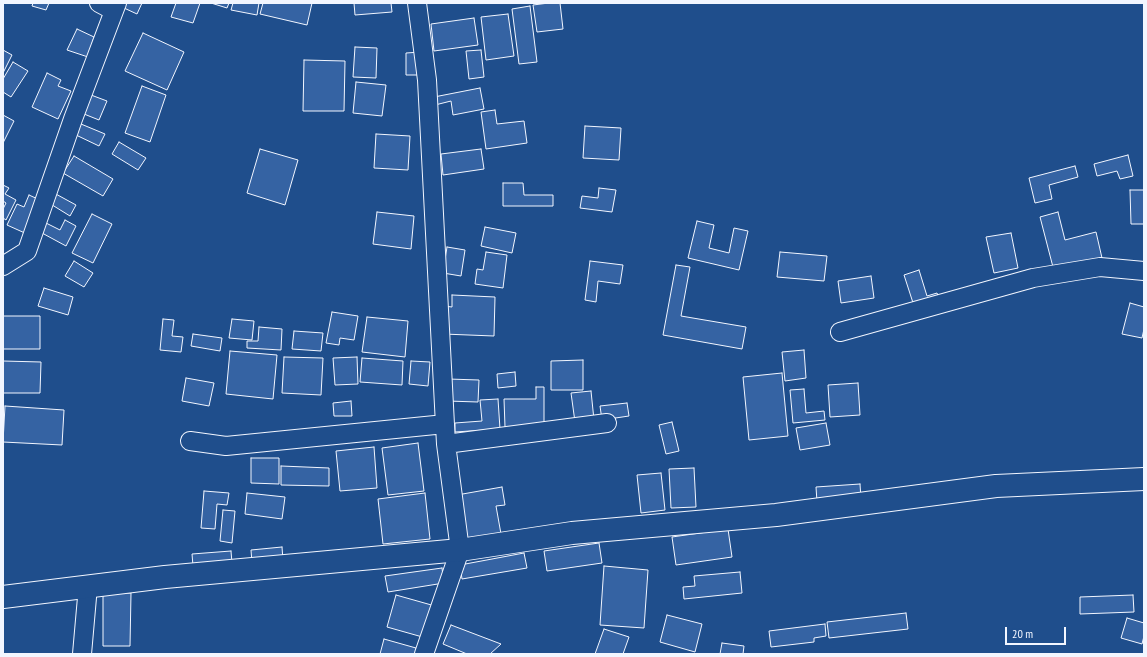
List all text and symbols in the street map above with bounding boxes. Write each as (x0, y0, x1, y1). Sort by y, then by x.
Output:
scale bar (1007, 619, 1068, 645)
text: 20 m (1012, 626, 1033, 641)

